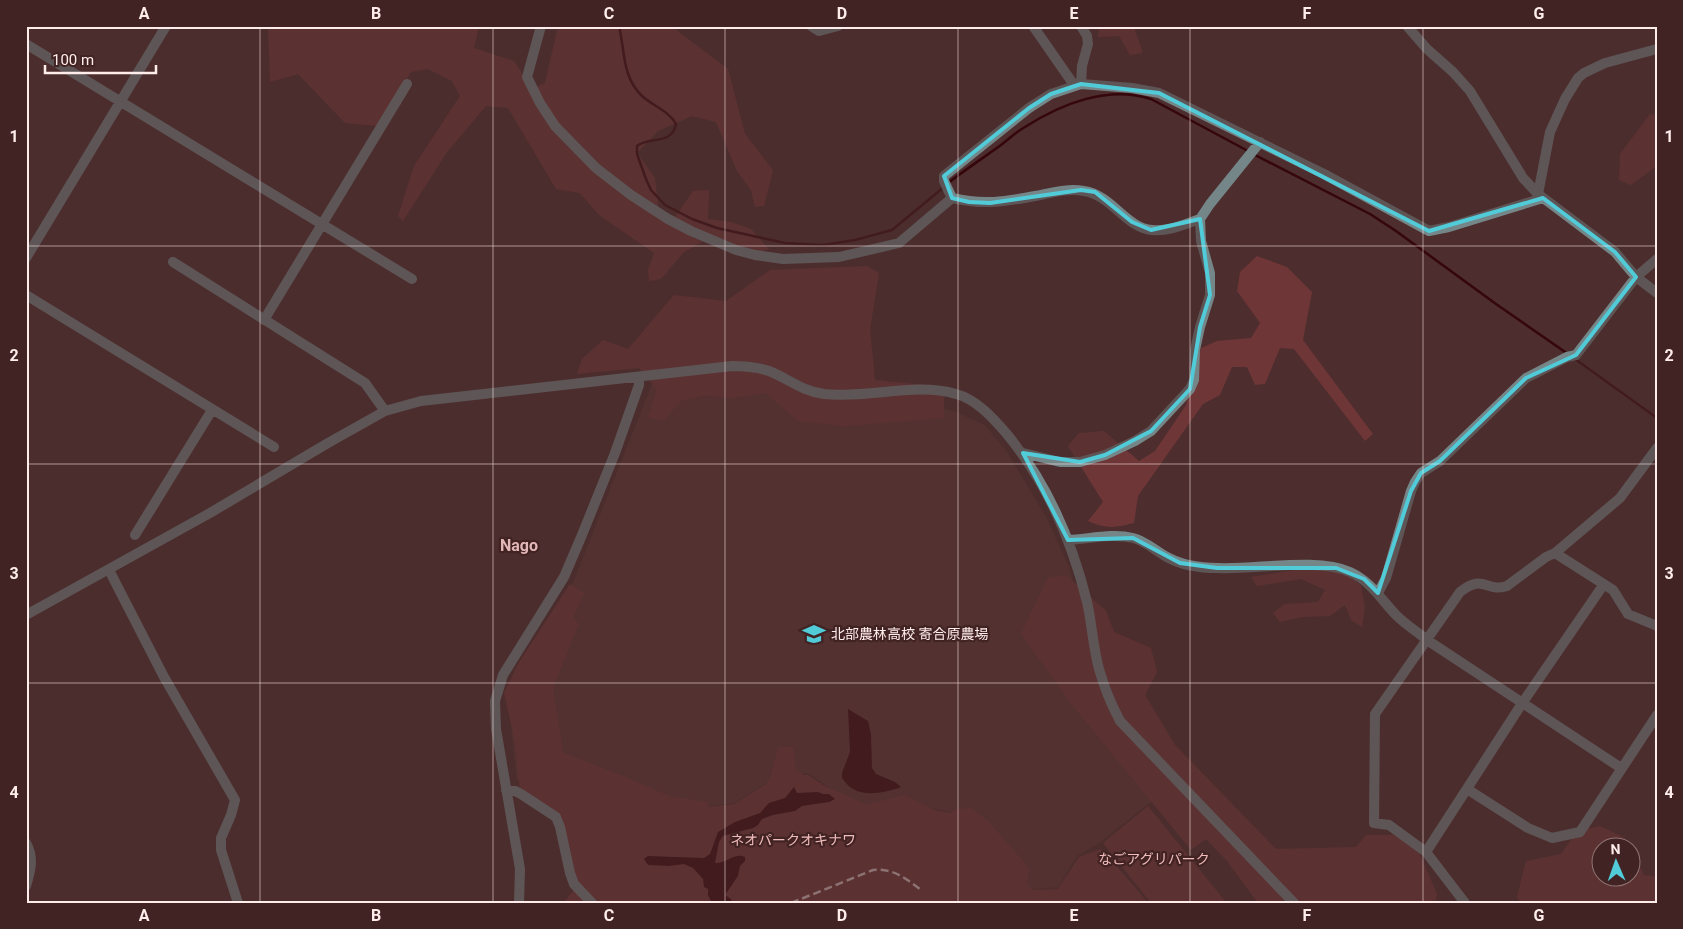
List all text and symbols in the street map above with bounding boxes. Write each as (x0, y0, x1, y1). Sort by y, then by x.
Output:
text: A (139, 4, 150, 23)
text: B (371, 4, 381, 23)
text: C (604, 4, 614, 23)
text: D (837, 4, 847, 23)
text: E (1070, 4, 1079, 23)
text: F (1303, 4, 1312, 23)
text: G (1534, 4, 1545, 23)
scale bar (45, 42, 156, 74)
text: 100 m (52, 51, 94, 69)
text: 1 (9, 127, 19, 146)
text: 1 (1664, 127, 1674, 146)
text: 2 (9, 346, 19, 365)
text: 2 (1664, 346, 1674, 365)
district label: Nago (500, 536, 538, 555)
text: 3 (9, 564, 19, 583)
text: 3 (1664, 564, 1674, 583)
school or university icon: 北部農林高校 寄合原農場 (801, 621, 827, 647)
place label: 北部農林高校 寄合原農場 (831, 626, 988, 642)
text: 4 (9, 783, 19, 802)
text: 4 (1664, 783, 1674, 802)
park label: ネオパークオキナワ (730, 832, 856, 848)
north arrow (1590, 836, 1640, 886)
text: N (1610, 841, 1621, 857)
park label: なごアグリパーク (1098, 851, 1210, 867)
text: A (139, 906, 150, 925)
text: B (371, 906, 381, 925)
text: C (604, 906, 614, 925)
text: D (837, 906, 847, 925)
text: E (1070, 906, 1079, 925)
text: F (1303, 906, 1312, 925)
text: G (1534, 906, 1545, 925)

